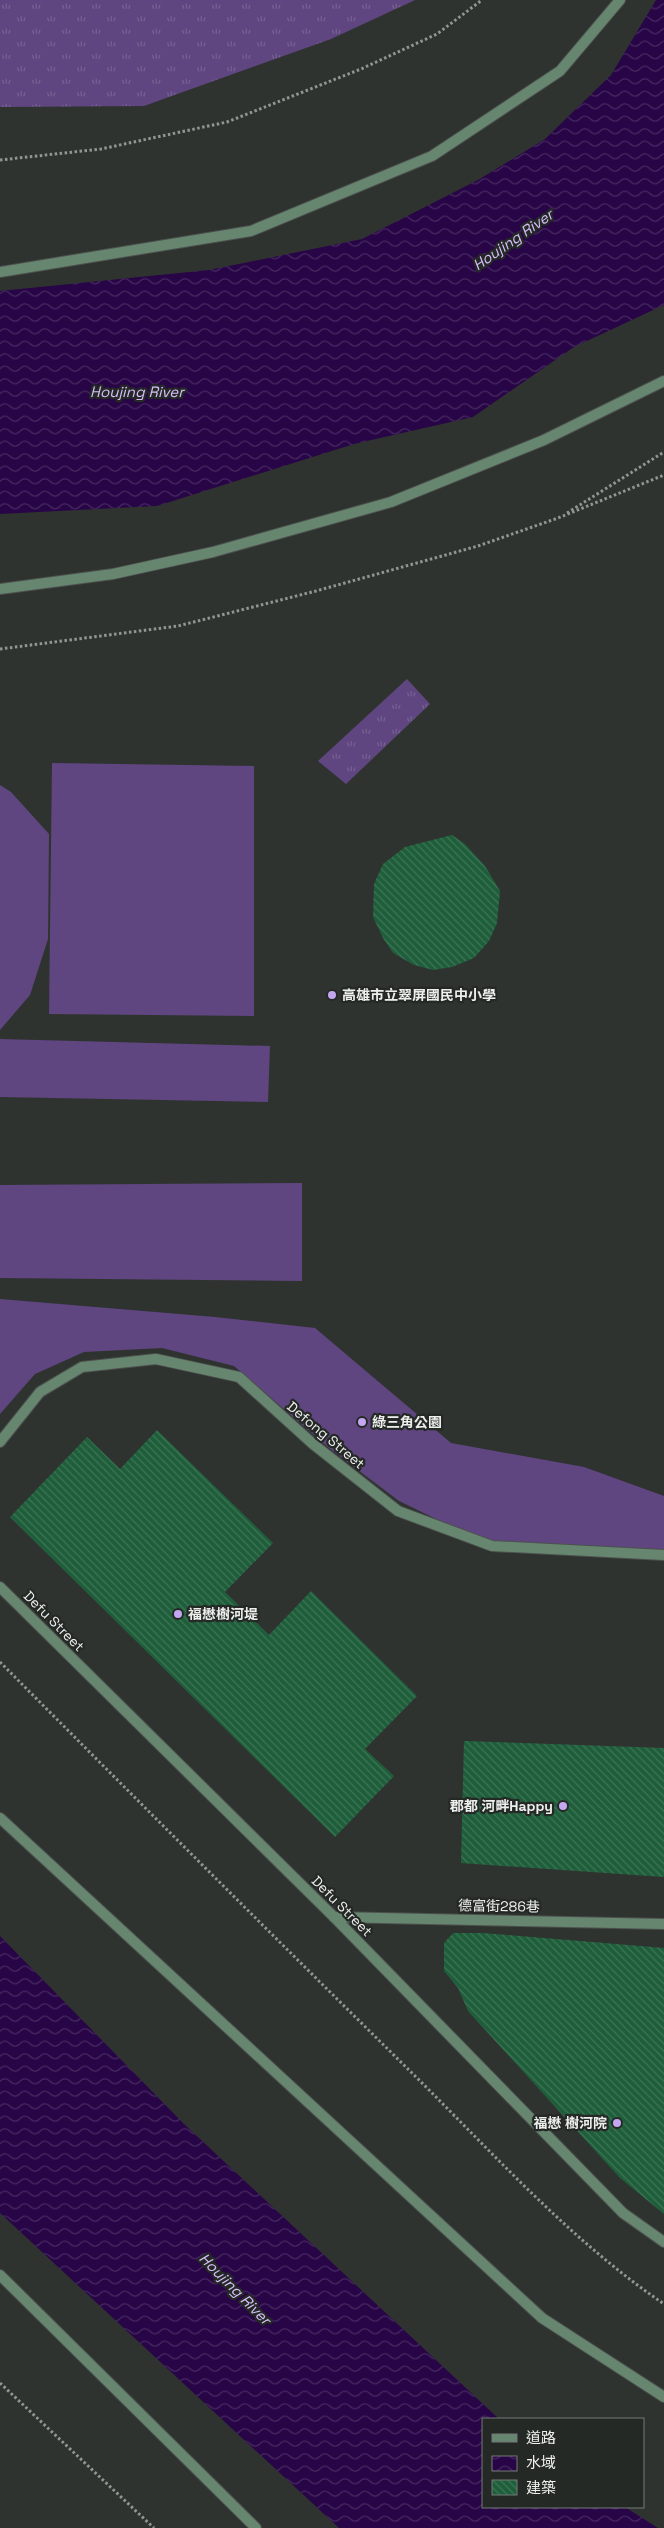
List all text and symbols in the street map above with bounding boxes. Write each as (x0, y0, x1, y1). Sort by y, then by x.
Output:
water label: Houjing River (469, 204, 558, 274)
water label: Houjing River (90, 382, 185, 401)
place label: 高雄市立翠屏國民中小學 (342, 986, 496, 1004)
marker: 高雄市立翠屏國民中小學 (326, 989, 338, 1001)
street label: Defong Street (284, 1397, 368, 1473)
place label: 綠三角公園 (372, 1413, 442, 1431)
marker: 綠三角公園 (356, 1416, 368, 1428)
street label: Defu Street (20, 1587, 88, 1655)
place label: 福懋樹河堤 (188, 1605, 258, 1623)
marker: 福懋樹河堤 (172, 1608, 184, 1620)
place label: 郡都 河畔Happy (450, 1797, 553, 1815)
marker: 郡都 河畔Happy (557, 1800, 569, 1812)
street label: Defu Street (308, 1872, 376, 1940)
street label: 德富街286巷 (458, 1896, 540, 1916)
place label: 福懋 樹河院 (533, 2114, 607, 2132)
marker: 福懋 樹河院 (611, 2117, 623, 2129)
water label: Houjing River (195, 2249, 276, 2329)
legend (482, 2418, 644, 2508)
text: 道路 (526, 2428, 556, 2447)
text: 水域 (526, 2453, 556, 2472)
text: 建築 (526, 2478, 556, 2497)

